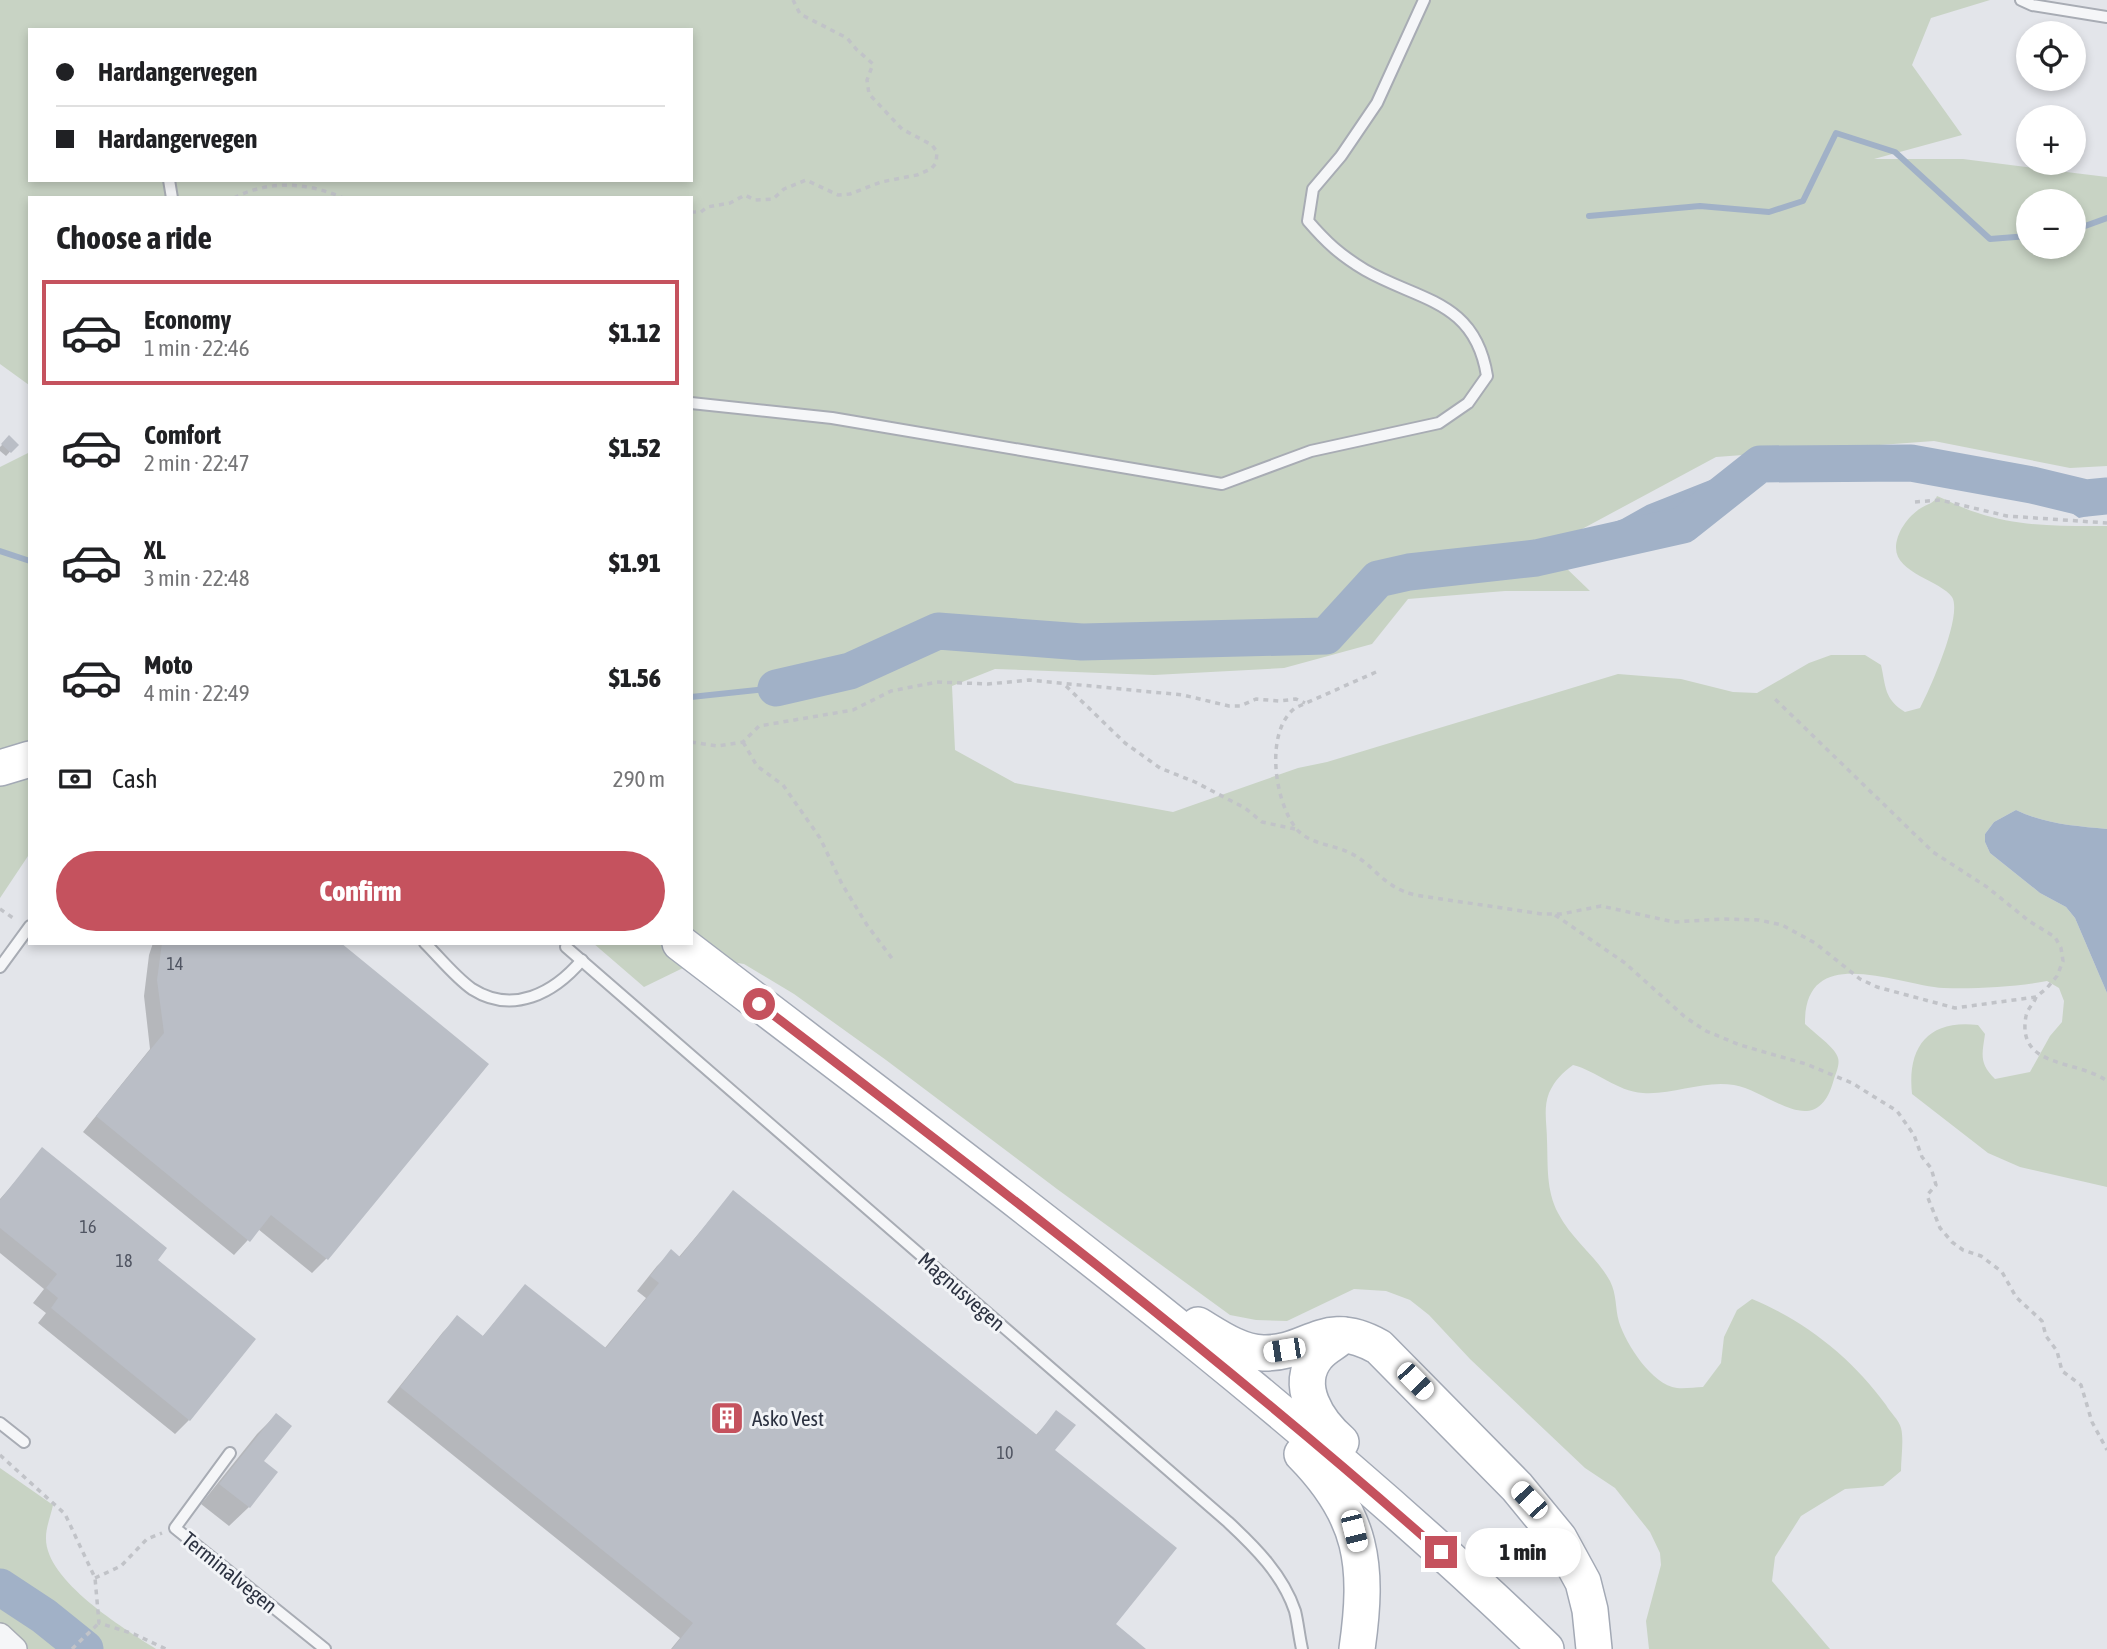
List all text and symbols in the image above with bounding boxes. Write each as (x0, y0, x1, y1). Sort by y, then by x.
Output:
map controls (2016, 21, 2086, 259)
button: locate (2016, 21, 2086, 91)
text: Hardangervegen (98, 57, 257, 87)
button: + (2016, 105, 2086, 175)
text: Hardangervegen (98, 124, 257, 154)
button: − (2016, 189, 2086, 259)
text: Choose a ride (56, 219, 212, 256)
icon: car (60, 301, 123, 364)
text: Economy (144, 305, 231, 335)
text: $1.12 (609, 318, 661, 348)
text: 1 min · 22:46 (144, 335, 250, 361)
icon: car (60, 416, 123, 479)
text: Comfort (144, 420, 221, 450)
text: $1.52 (609, 433, 661, 463)
text: 2 min · 22:47 (144, 450, 250, 476)
icon: car (60, 531, 123, 594)
text: XL (144, 535, 166, 565)
text: $1.91 (609, 548, 661, 578)
text: 3 min · 22:48 (144, 565, 250, 591)
icon: car (60, 646, 123, 709)
text: Moto (144, 650, 193, 680)
text: $1.56 (609, 663, 661, 693)
text: 4 min · 22:49 (144, 680, 250, 706)
icon: cash (56, 760, 94, 798)
text: Cash (112, 764, 158, 794)
text: 290 m (613, 766, 665, 792)
button: Confirm (56, 851, 665, 931)
house number: 14 (167, 953, 183, 974)
route start (743, 988, 775, 1020)
house number: 16 (80, 1216, 96, 1237)
street label: Magnusvegen (914, 1247, 1010, 1335)
house number: 18 (116, 1250, 132, 1271)
car (1262, 1336, 1307, 1364)
car (1393, 1359, 1438, 1403)
building icon: Asko Vest (708, 1399, 746, 1437)
place label: Asko Vest (752, 1406, 824, 1430)
house number: 10 (997, 1442, 1013, 1463)
car (1507, 1477, 1552, 1523)
car (1339, 1508, 1370, 1554)
street label: Terminalvegen (178, 1526, 282, 1618)
callout: 1 min (1466, 1528, 1581, 1576)
route end (1425, 1536, 1457, 1568)
text: 1 min (1500, 1539, 1546, 1565)

